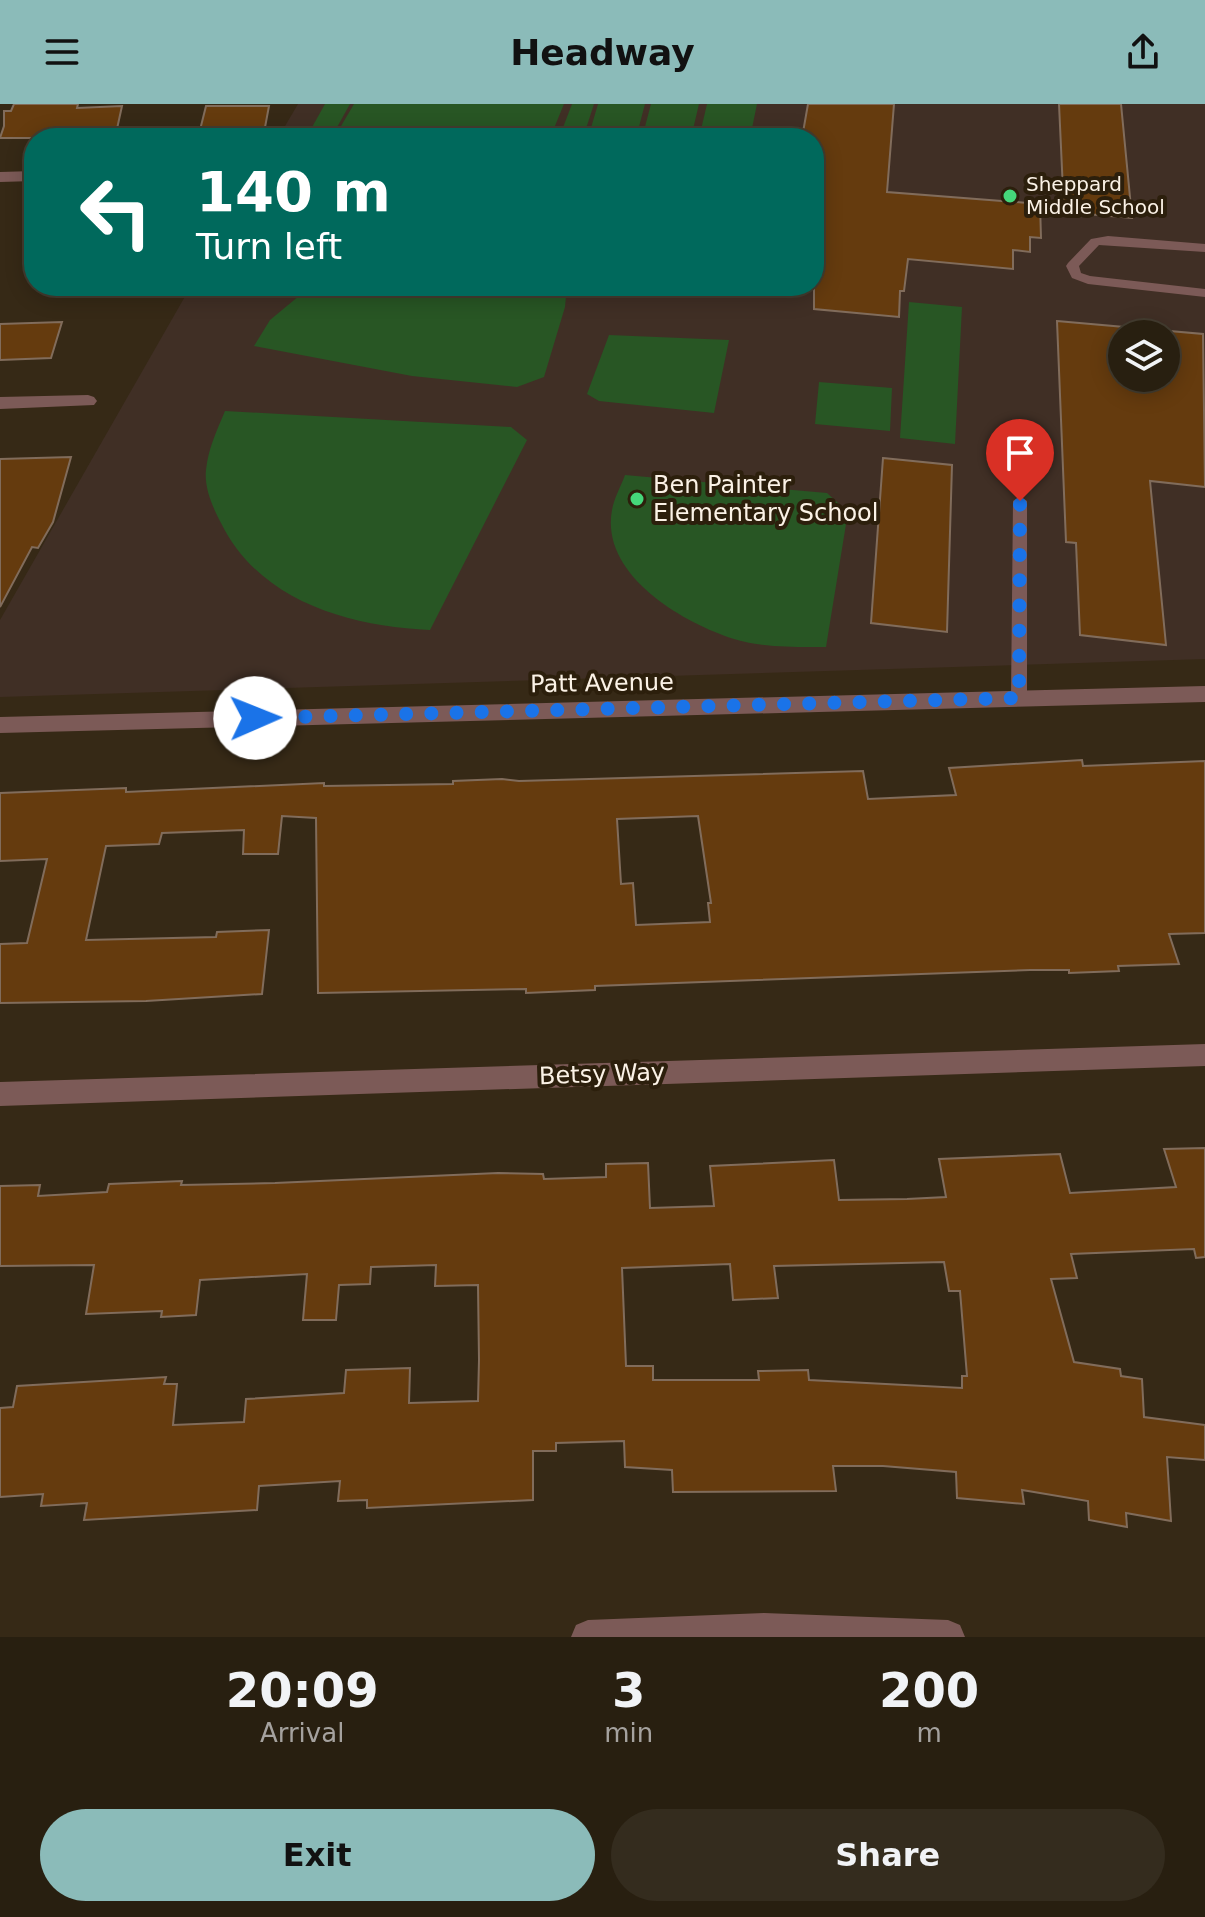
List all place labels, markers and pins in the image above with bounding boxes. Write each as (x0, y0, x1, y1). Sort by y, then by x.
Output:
place label: Sheppard Middle School (1026, 172, 1165, 219)
marker: Sheppard Middle School (1001, 187, 1019, 205)
pin (986, 419, 1054, 501)
place label: Ben Painter Elementary School (653, 471, 878, 527)
marker: Ben Painter Elementary School (628, 490, 646, 508)

